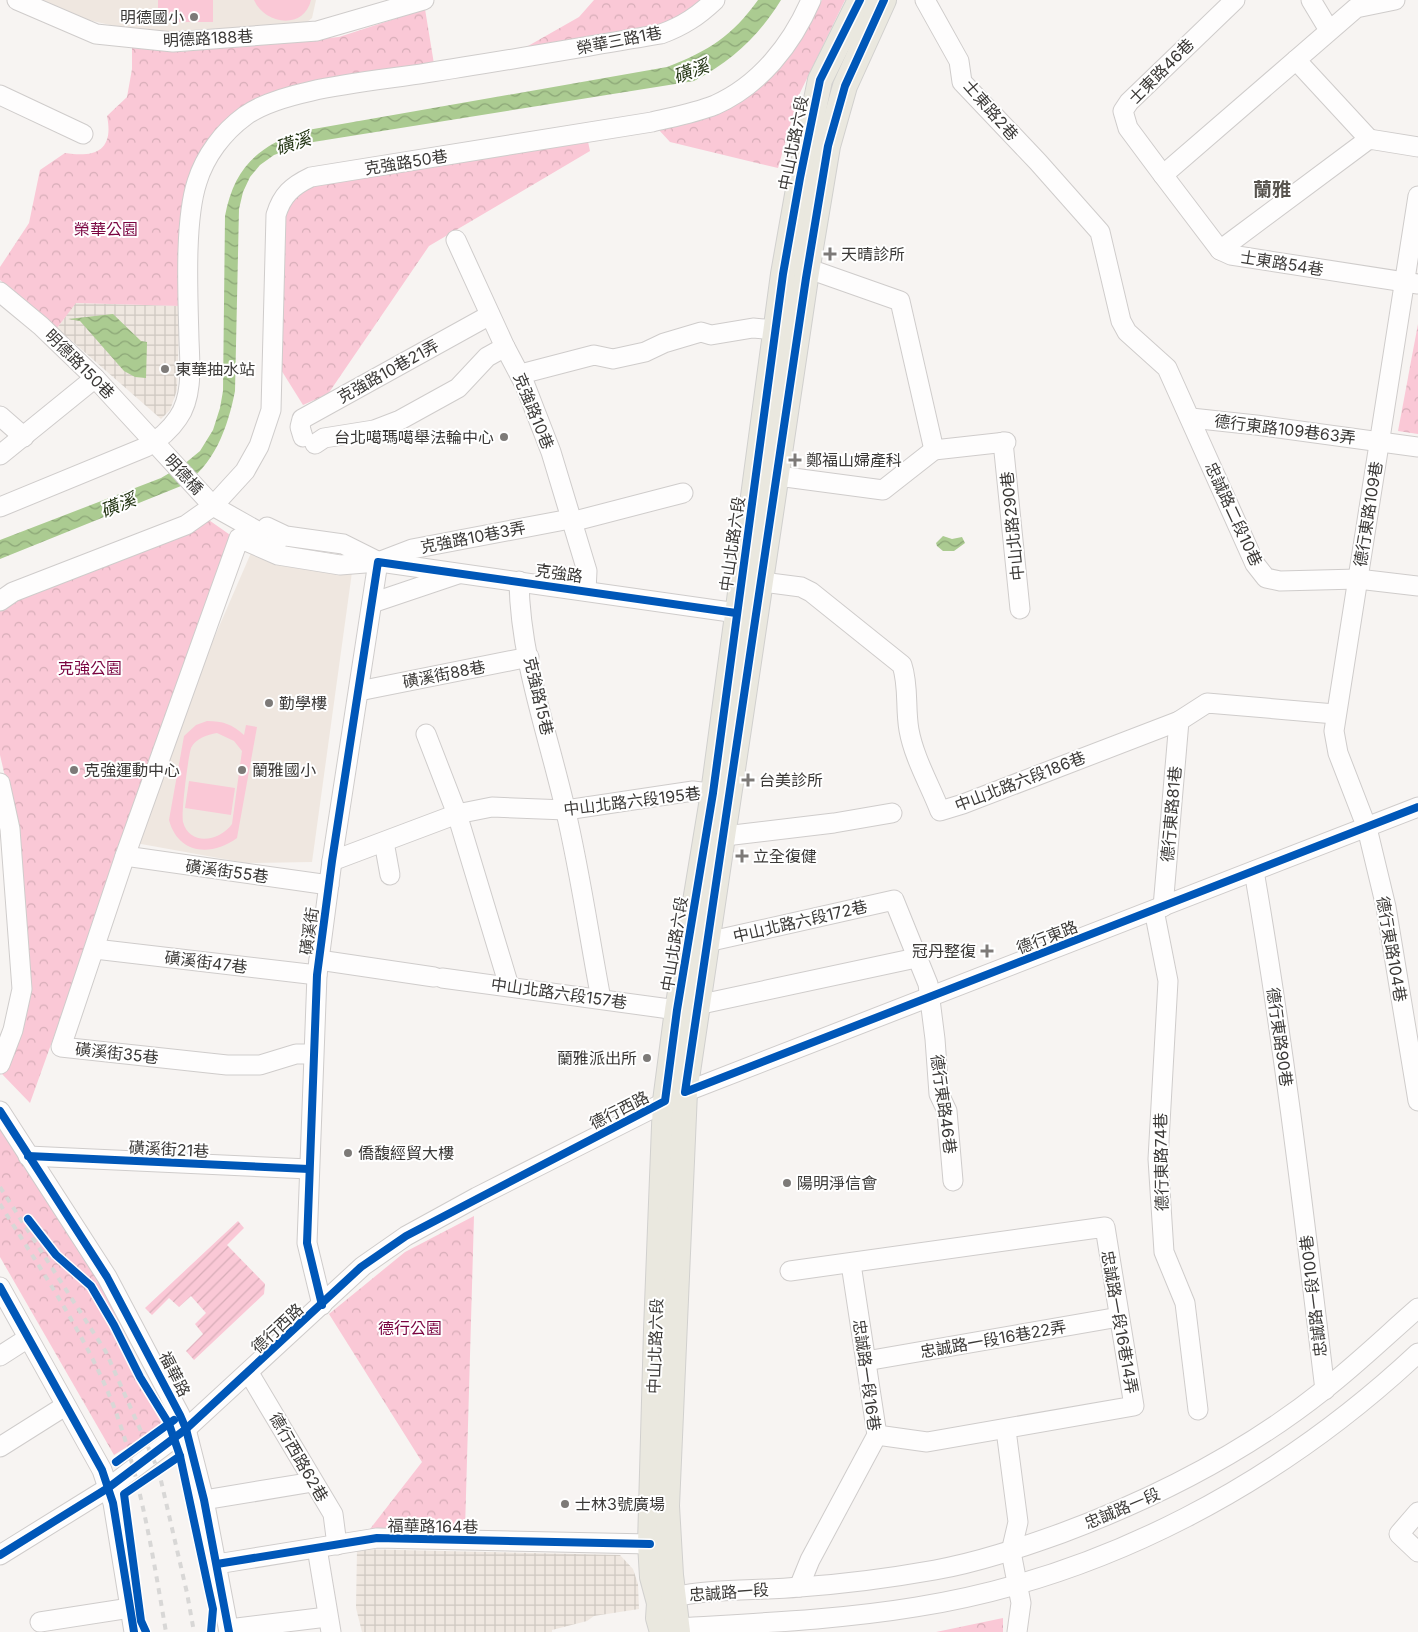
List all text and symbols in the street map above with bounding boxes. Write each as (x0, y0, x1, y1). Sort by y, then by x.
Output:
place label: 明德國小 (120, 7, 184, 27)
marker: 明德國小 (188, 11, 200, 23)
street label: 榮華三路1巷 (575, 22, 663, 58)
street label: 明德路188巷 (162, 26, 254, 50)
street label: 士東路46巷 (1124, 34, 1198, 108)
water label: 磺溪 (670, 54, 714, 87)
street label: 士東路2巷 (959, 76, 1023, 144)
street label: 中山北路六段 (774, 94, 812, 192)
water label: 磺溪 (273, 127, 316, 159)
street label: 克強路50巷 (363, 146, 449, 178)
district label: 蘭雅 (1253, 178, 1291, 201)
park label: 榮華公園 (74, 219, 138, 239)
place label: 天晴診所 (841, 244, 905, 264)
marker: 天晴診所 (823, 247, 837, 261)
street label: 士東路54巷 (1239, 247, 1325, 279)
street label: 明德路150巷 (41, 325, 119, 403)
street label: 克強路10巷21弄 (334, 335, 442, 407)
place label: 東華抽水站 (175, 359, 255, 379)
marker: 東華抽水站 (159, 363, 171, 375)
street label: 克強路10巷 (510, 370, 558, 452)
street label: 德行東路109巷63弄 (1213, 410, 1357, 448)
place label: 台北噶瑪噶舉法輪中心 (334, 427, 494, 447)
marker: 台北噶瑪噶舉法輪中心 (498, 431, 510, 443)
street label: 明德橋 (160, 450, 208, 498)
place label: 鄭福山婦產科 (806, 450, 902, 470)
marker: 鄭福山婦產科 (788, 453, 802, 467)
street label: 忠誠路二段10巷 (1201, 459, 1267, 569)
street label: 德行東路109巷 (1350, 460, 1386, 568)
street label: 中山北路290巷 (996, 470, 1028, 582)
water label: 磺溪 (97, 487, 141, 521)
street label: 中山北路六段 (715, 495, 749, 593)
street label: 克強路10巷3弄 (419, 517, 527, 557)
street label: 克強路 (534, 560, 584, 586)
street label: 克強路15巷 (520, 655, 558, 737)
street label: 磺溪街88巷 (401, 656, 487, 692)
park label: 克強公園 (58, 658, 122, 678)
place label: 勤學樓 (279, 693, 327, 713)
marker: 勤學樓 (263, 697, 275, 709)
street label: 中山北路六段186巷 (952, 747, 1088, 815)
place label: 克強運動中心 (84, 760, 180, 780)
place label: 蘭雅國小 (252, 760, 316, 780)
marker: 克強運動中心 (68, 764, 80, 776)
marker: 蘭雅國小 (236, 764, 248, 776)
street label: 德行東路81巷 (1157, 765, 1185, 863)
place label: 台美診所 (759, 770, 823, 790)
marker: 台美診所 (741, 773, 755, 787)
street label: 中山北路六段195巷 (562, 783, 702, 819)
place label: 立全復健 (753, 846, 817, 866)
marker: 立全復健 (735, 849, 749, 863)
street label: 磺溪街55巷 (184, 855, 270, 887)
street label: 中山北路六段 (657, 895, 691, 993)
street label: 德行東路104巷 (1373, 895, 1411, 1003)
street label: 中山北路六段172巷 (731, 896, 869, 946)
street label: 磺溪街 (296, 906, 322, 956)
street label: 德行東路 (1014, 916, 1080, 958)
place label: 冠丹整復 (912, 941, 976, 961)
marker: 冠丹整復 (980, 944, 994, 958)
street label: 磺溪街47巷 (163, 947, 249, 977)
street label: 中山北路六段157巷 (490, 974, 628, 1012)
street label: 德行東路90巷 (1263, 986, 1297, 1088)
street label: 磺溪街35巷 (74, 1039, 160, 1067)
place label: 蘭雅派出所 (557, 1048, 637, 1068)
marker: 蘭雅派出所 (641, 1052, 653, 1064)
street label: 德行東路46巷 (927, 1053, 961, 1155)
street label: 德行西路 (586, 1087, 652, 1133)
street label: 德行東路74巷 (1150, 1113, 1172, 1211)
street label: 磺溪街21巷 (128, 1137, 210, 1161)
place label: 僑馥經貿大樓 (358, 1143, 454, 1163)
marker: 僑馥經貿大樓 (342, 1147, 354, 1159)
place label: 陽明淨信會 (797, 1173, 877, 1193)
marker: 陽明淨信會 (781, 1177, 793, 1189)
street label: 忠誠路一段100巷 (1296, 1234, 1330, 1358)
street label: 忠誠路一段16巷14弄 (1098, 1249, 1142, 1395)
street label: 中山北路六段 (643, 1298, 667, 1394)
street label: 德行西路 (247, 1299, 307, 1357)
street label: 忠誠路一段16巷22弄 (918, 1316, 1068, 1362)
park label: 德行公園 (378, 1318, 442, 1338)
street label: 忠誠路一段16巷 (849, 1318, 885, 1432)
street label: 福華路 (155, 1348, 195, 1400)
street label: 德行西路62巷 (265, 1409, 333, 1505)
street label: 忠誠路一段 (1081, 1483, 1163, 1533)
place label: 士林3號廣場 (575, 1494, 665, 1514)
marker: 士林3號廣場 (559, 1498, 571, 1510)
street label: 福華路164巷 (387, 1515, 479, 1537)
street label: 忠誠路一段 (688, 1579, 770, 1605)

